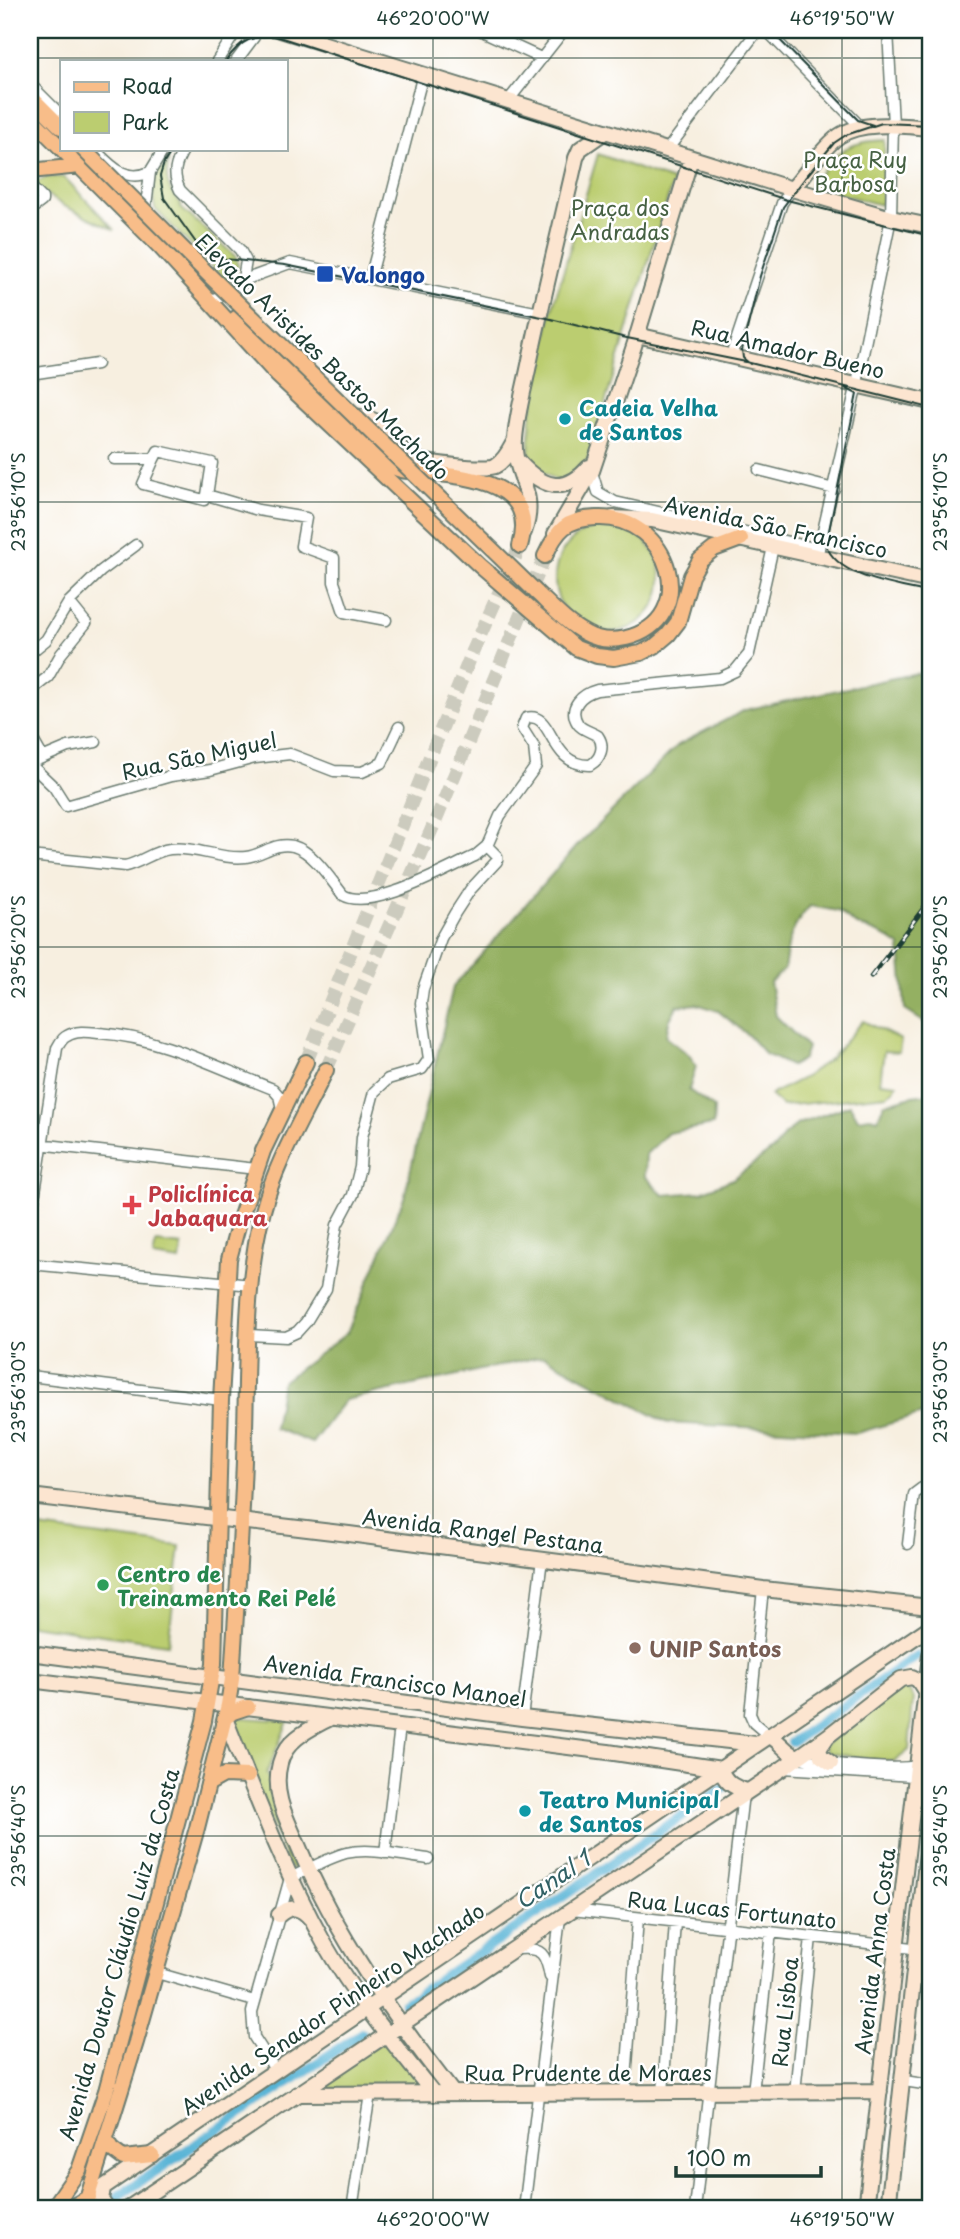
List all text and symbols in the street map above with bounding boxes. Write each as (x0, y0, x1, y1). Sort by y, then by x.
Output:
text: 46°20'00"W (376, 4, 490, 31)
text: 46°19'50"W (790, 4, 895, 31)
legend (60, 60, 287, 150)
text: Road (122, 69, 173, 101)
text: Park (122, 105, 169, 137)
park label: Praça Ruy Barbosa (803, 143, 907, 199)
park label: Praça dos Andradas (570, 191, 670, 247)
street label: Elevado Aristides Bastos Machado (189, 225, 457, 487)
place label: Valongo (341, 258, 425, 290)
marker: Valongo (315, 264, 335, 284)
street label: Rua Amador Bueno (688, 310, 888, 386)
place label: Cadeia Velha de Santos (579, 391, 718, 447)
marker: Cadeia Velha de Santos (557, 411, 573, 427)
text: 23°56'10"S (4, 452, 31, 552)
text: 23°56'10"S (926, 452, 953, 552)
street label: Avenida São Francisco (661, 487, 891, 565)
street label: Rua São Miguel (119, 723, 279, 787)
text: 23°56'20"S (4, 895, 31, 999)
text: 23°56'20"S (926, 895, 953, 999)
place label: Policlínica Jabaquara (148, 1177, 268, 1233)
marker: Policlínica Jabaquara (122, 1195, 142, 1215)
text: 23°56'30"S (4, 1340, 31, 1444)
text: 23°56'30"S (926, 1340, 953, 1444)
street label: Avenida Rangel Pestana (361, 1499, 606, 1561)
place label: Centro de Treinamento Rei Pelé (117, 1557, 336, 1613)
marker: Centro de Treinamento Rei Pelé (95, 1577, 111, 1593)
place label: UNIP Santos (649, 1632, 781, 1664)
marker: UNIP Santos (627, 1640, 643, 1656)
street label: Avenida Francisco Manoel (262, 1646, 528, 1714)
street label: Avenida Doutor Cláudio Luiz da Costa (49, 1764, 187, 2144)
place label: Teatro Municipal de Santos (539, 1783, 719, 1839)
text: 23°56'40"S (4, 1785, 31, 1887)
text: 23°56'40"S (926, 1785, 953, 1887)
marker: Teatro Municipal de Santos (517, 1803, 533, 1819)
water label: Canal 1 (507, 1839, 600, 1917)
street label: Avenida Anna Costa (845, 1846, 903, 2056)
street label: Rua Lucas Fortunato (626, 1882, 838, 1936)
street label: Avenida Senador Pinheiro Machado (174, 1894, 490, 2122)
street label: Rua Lisboa (762, 1955, 806, 2069)
street label: Rua Prudente de Moraes (464, 2056, 712, 2088)
scale bar (676, 2134, 822, 2178)
text: 100 m (687, 2141, 751, 2173)
text: 46°20'00"W (376, 2205, 490, 2232)
text: 46°19'50"W (790, 2205, 895, 2232)

